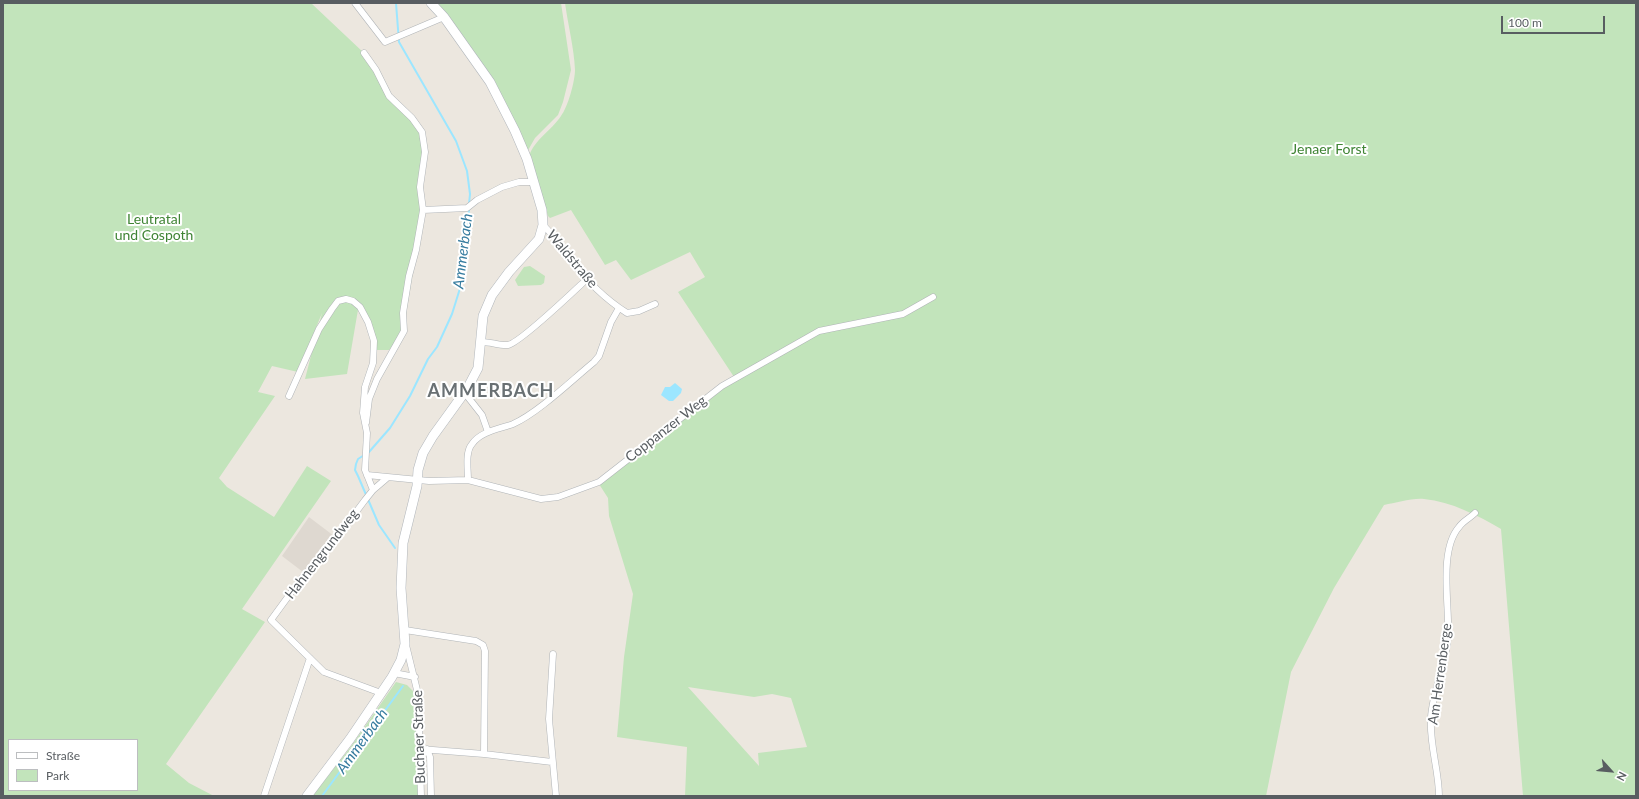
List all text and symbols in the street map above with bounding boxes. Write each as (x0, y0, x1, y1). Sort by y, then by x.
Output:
scale bar (1503, 8, 1607, 34)
text: 100 m (1508, 15, 1542, 30)
park label: Jenaer Forst (1291, 141, 1367, 157)
park label: Leutratal und Cospoth (115, 211, 193, 244)
water label: Ammerbach (449, 212, 477, 290)
street label: Waldstraße (543, 227, 601, 291)
district label: AMMERBACH (428, 380, 554, 402)
street label: Coppanzer Weg (622, 392, 710, 466)
street label: Hahnengrundweg (282, 506, 362, 602)
street label: Am Herrenberge (1425, 622, 1455, 726)
street label: Buchaer Straße (409, 690, 429, 784)
water label: Ammerbach (332, 705, 392, 777)
legend (8, 739, 138, 791)
text: Straße (46, 748, 80, 763)
north arrow (1591, 751, 1631, 791)
text: Park (46, 768, 69, 783)
text: N (1614, 770, 1630, 783)

